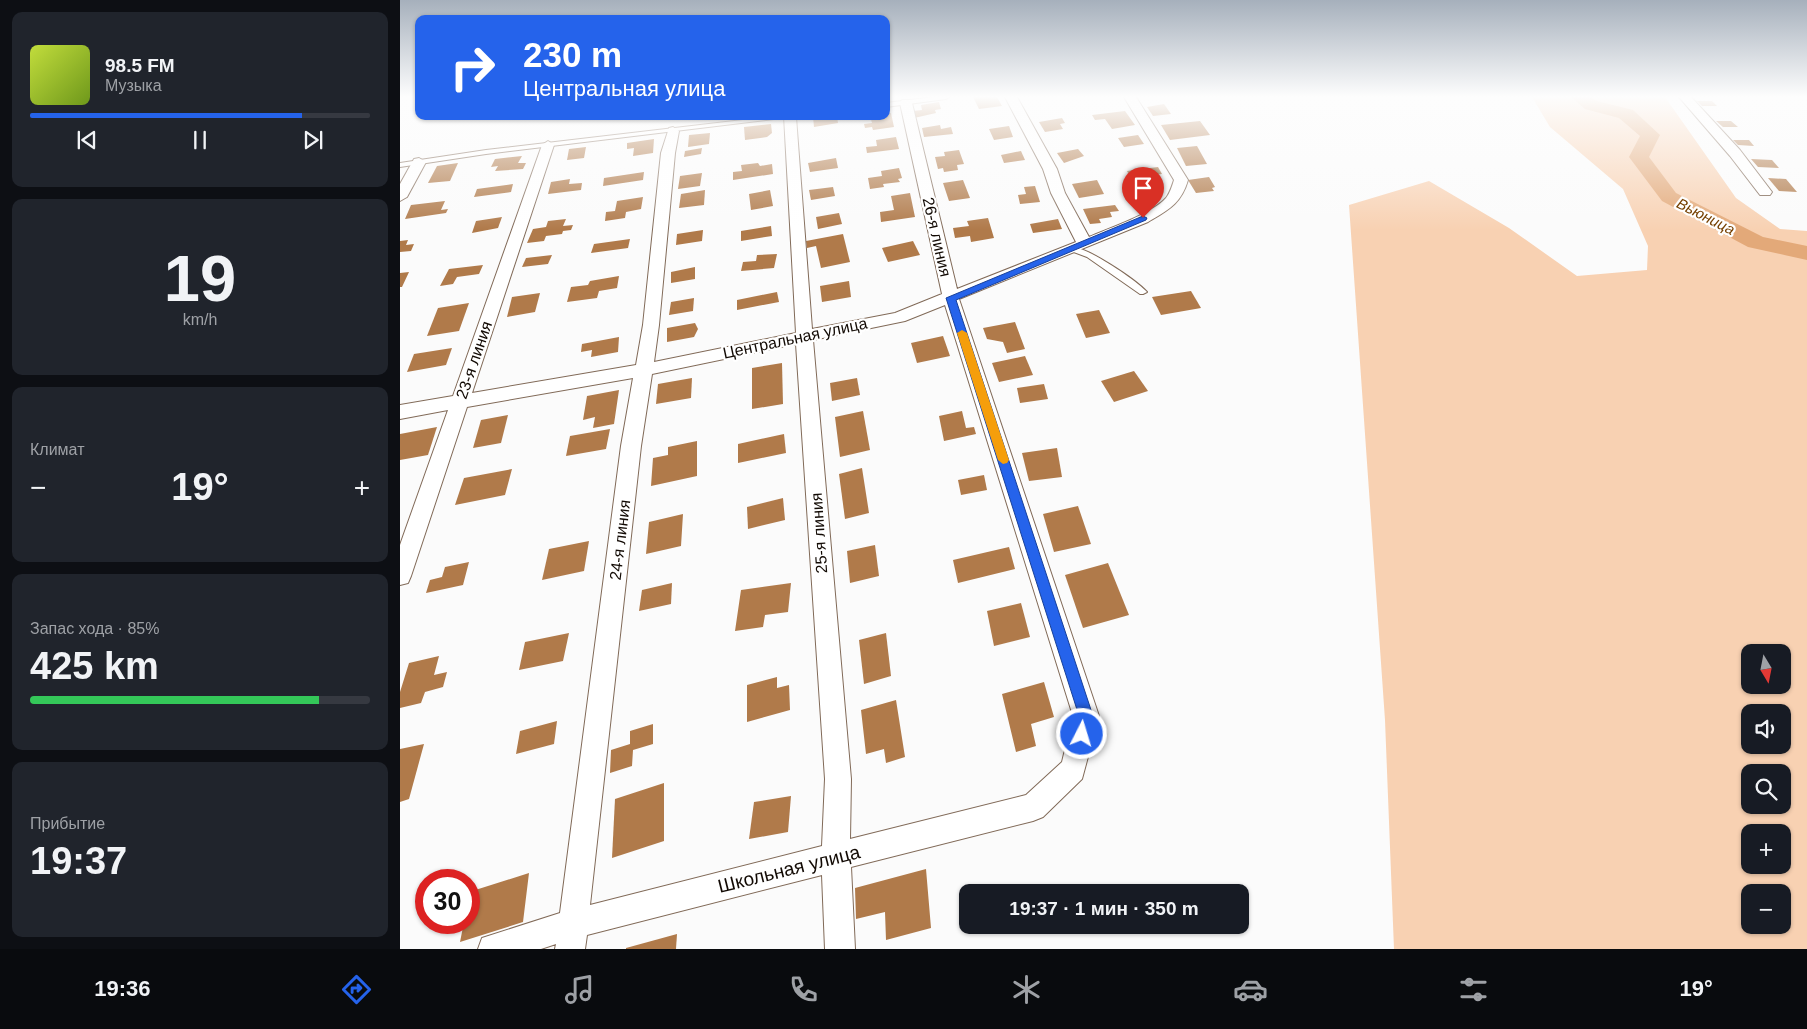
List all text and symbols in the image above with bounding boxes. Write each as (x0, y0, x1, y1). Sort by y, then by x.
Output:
icon: right (440, 35, 505, 100)
text: 230 m (523, 35, 622, 74)
text: 98.5 FM (105, 55, 175, 76)
text: Центральная улица (523, 76, 725, 101)
text: Музыка (105, 77, 162, 94)
icon: previous (73, 126, 101, 154)
icon: pause (186, 126, 214, 154)
icon: next (299, 126, 327, 154)
pin (1122, 167, 1164, 218)
icon: arrive (1129, 174, 1157, 202)
water label: Вьюница (1674, 194, 1738, 238)
street label: 26-я линия (920, 196, 954, 278)
text: 19 (164, 242, 236, 315)
text: km/h (183, 311, 217, 328)
street label: Центральная улица (721, 314, 869, 362)
street label: 23-я линия (453, 319, 495, 401)
text: Климат (30, 441, 84, 458)
text: 19° (171, 466, 229, 508)
text: − (30, 472, 46, 503)
text: + (354, 472, 370, 503)
street label: 25-я линия (808, 492, 830, 574)
street label: 24-я линия (607, 499, 633, 581)
text: Запас хода · 85% (30, 620, 159, 637)
north arrow (1741, 644, 1791, 694)
map controls (1741, 644, 1791, 934)
text: 425 km (30, 645, 159, 687)
button: sound (1741, 704, 1791, 754)
position arrow (1055, 707, 1107, 759)
button: search (1741, 764, 1791, 814)
text: Прибытие (30, 815, 105, 832)
button: + (1741, 824, 1791, 874)
text: 19:37 (30, 840, 127, 882)
street label: Школьная улица (716, 841, 863, 897)
speed limit sign: 30 (415, 869, 480, 934)
button: − (1741, 884, 1791, 934)
text: 19:37 · 1 мин · 350 m (1009, 898, 1199, 919)
icon: directions (339, 972, 374, 1007)
icon: music (562, 972, 597, 1007)
icon: phone (786, 972, 821, 1007)
icon: climate (1009, 972, 1044, 1007)
icon: car (1233, 972, 1268, 1007)
icon: filters (1456, 972, 1491, 1007)
text: 19:36 (94, 976, 150, 1001)
text: 19° (1679, 976, 1713, 1001)

